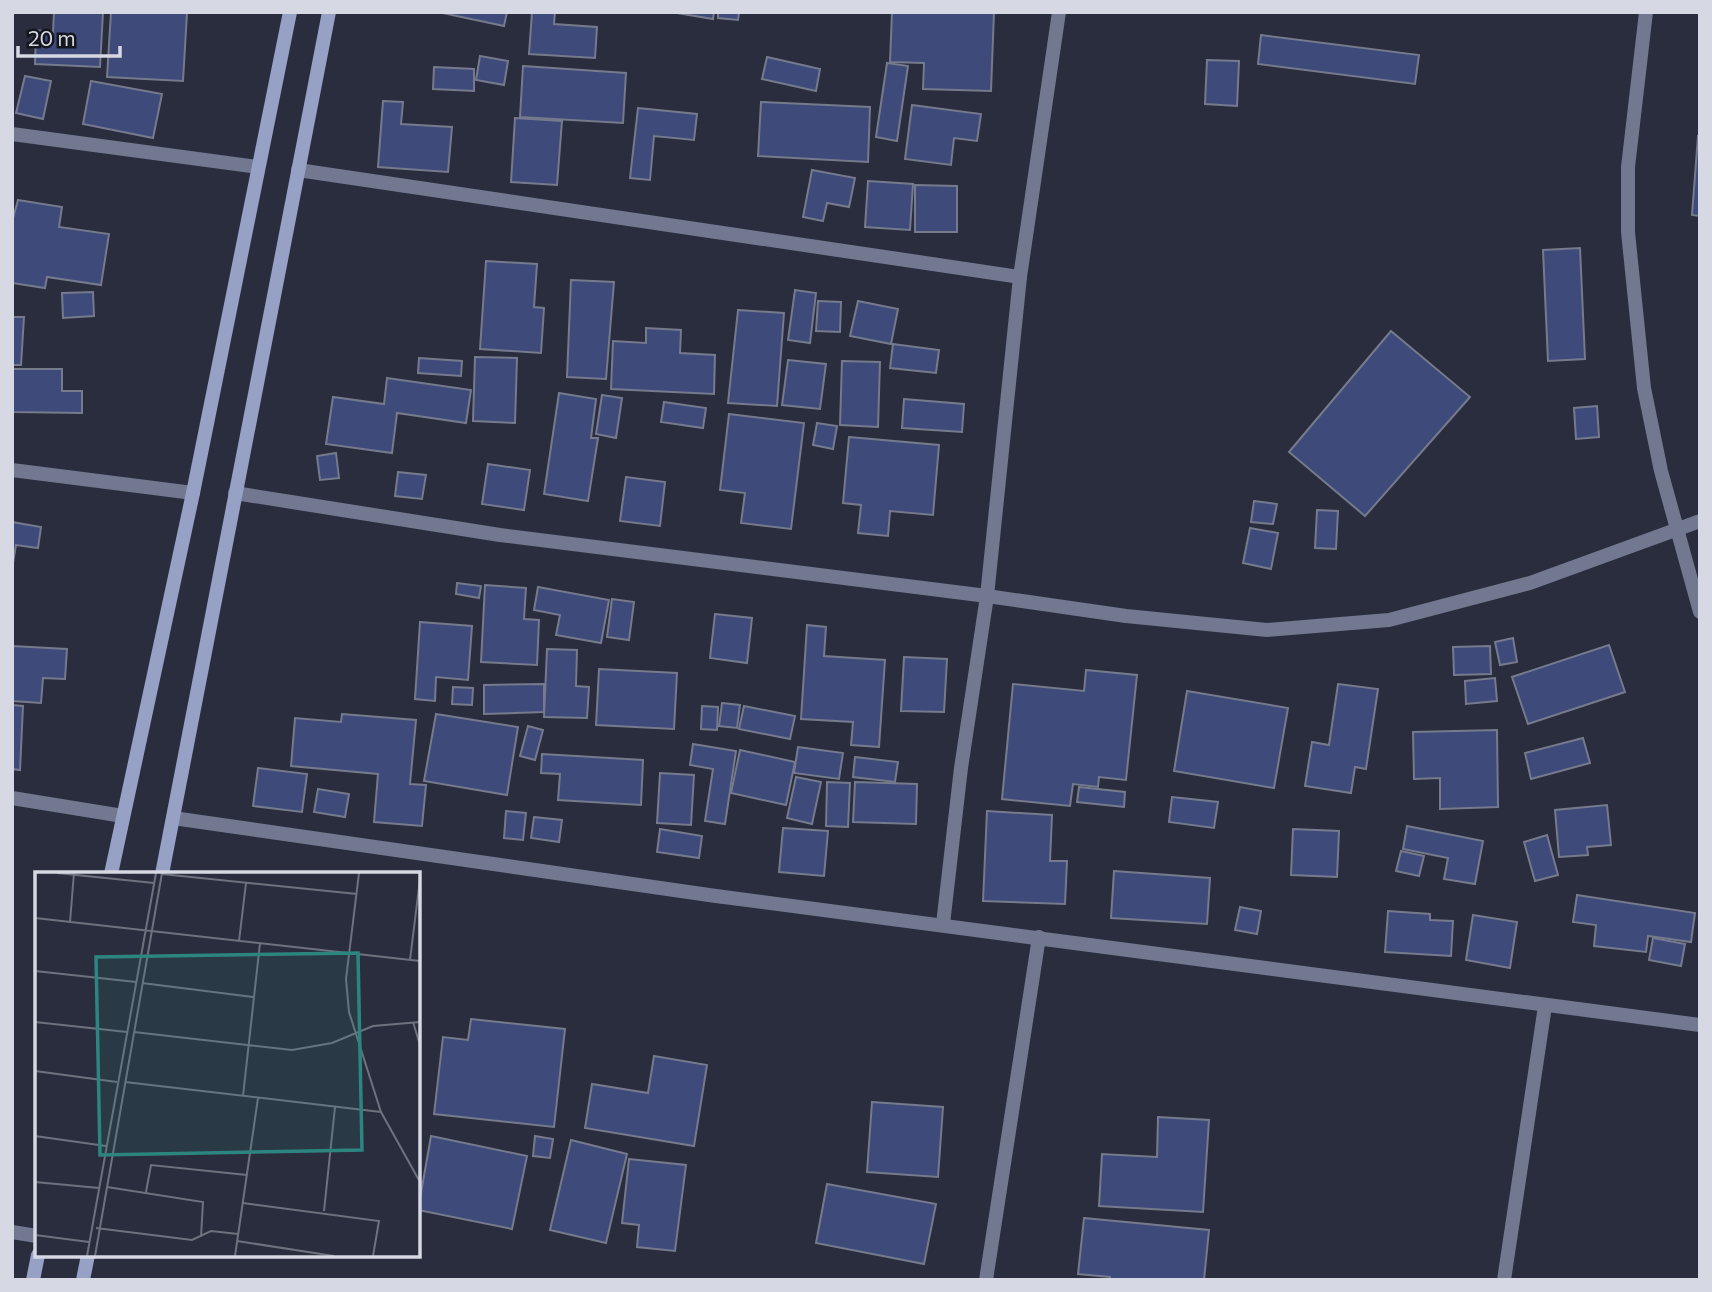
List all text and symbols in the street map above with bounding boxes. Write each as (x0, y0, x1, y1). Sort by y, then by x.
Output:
scale bar (18, 14, 119, 58)
text: 20 m (28, 25, 76, 50)
inset map (35, 872, 420, 1257)

